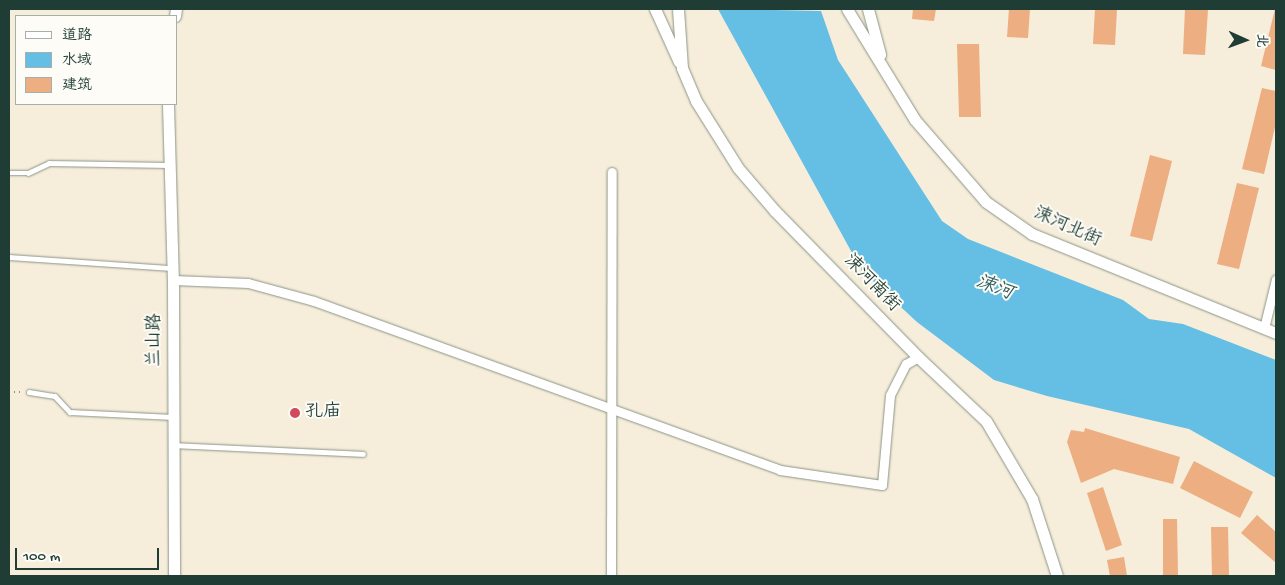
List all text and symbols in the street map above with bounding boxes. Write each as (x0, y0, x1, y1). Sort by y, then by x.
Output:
legend (15, 15, 178, 105)
north arrow (1220, 15, 1270, 65)
text: 道路 (62, 27, 92, 45)
text: 北 (1252, 33, 1269, 48)
text: 水域 (62, 52, 92, 70)
text: 建筑 (62, 77, 92, 95)
street label: 涑河北街 (1030, 203, 1104, 253)
street label: 涑河南街 (838, 251, 904, 317)
water label: 涑河 (972, 272, 1016, 306)
street label: 兰山路 (145, 313, 167, 367)
place label: 孔庙 (305, 402, 341, 424)
marker: 孔庙 (289, 407, 301, 419)
scale bar (18, 538, 161, 570)
text: 100 m (23, 548, 60, 566)

